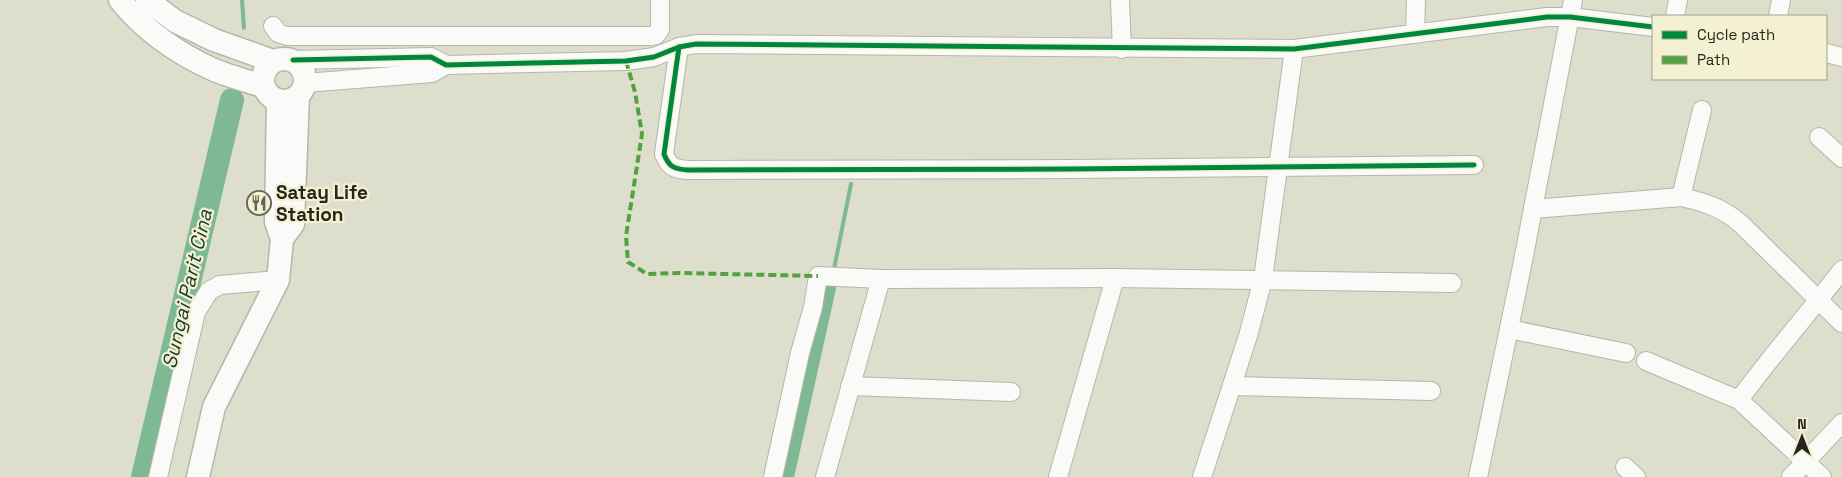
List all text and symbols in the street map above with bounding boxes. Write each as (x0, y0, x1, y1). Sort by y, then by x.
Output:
legend (1652, 15, 1827, 80)
text: Cycle path (1697, 25, 1775, 44)
text: Path (1697, 50, 1730, 69)
place label: Satay Life Station (276, 180, 368, 227)
restaurant icon: Satay Life Station (246, 190, 272, 216)
water label: Sungai Parit Cina (156, 206, 218, 371)
north arrow (1777, 412, 1827, 462)
text: N (1797, 415, 1807, 433)

